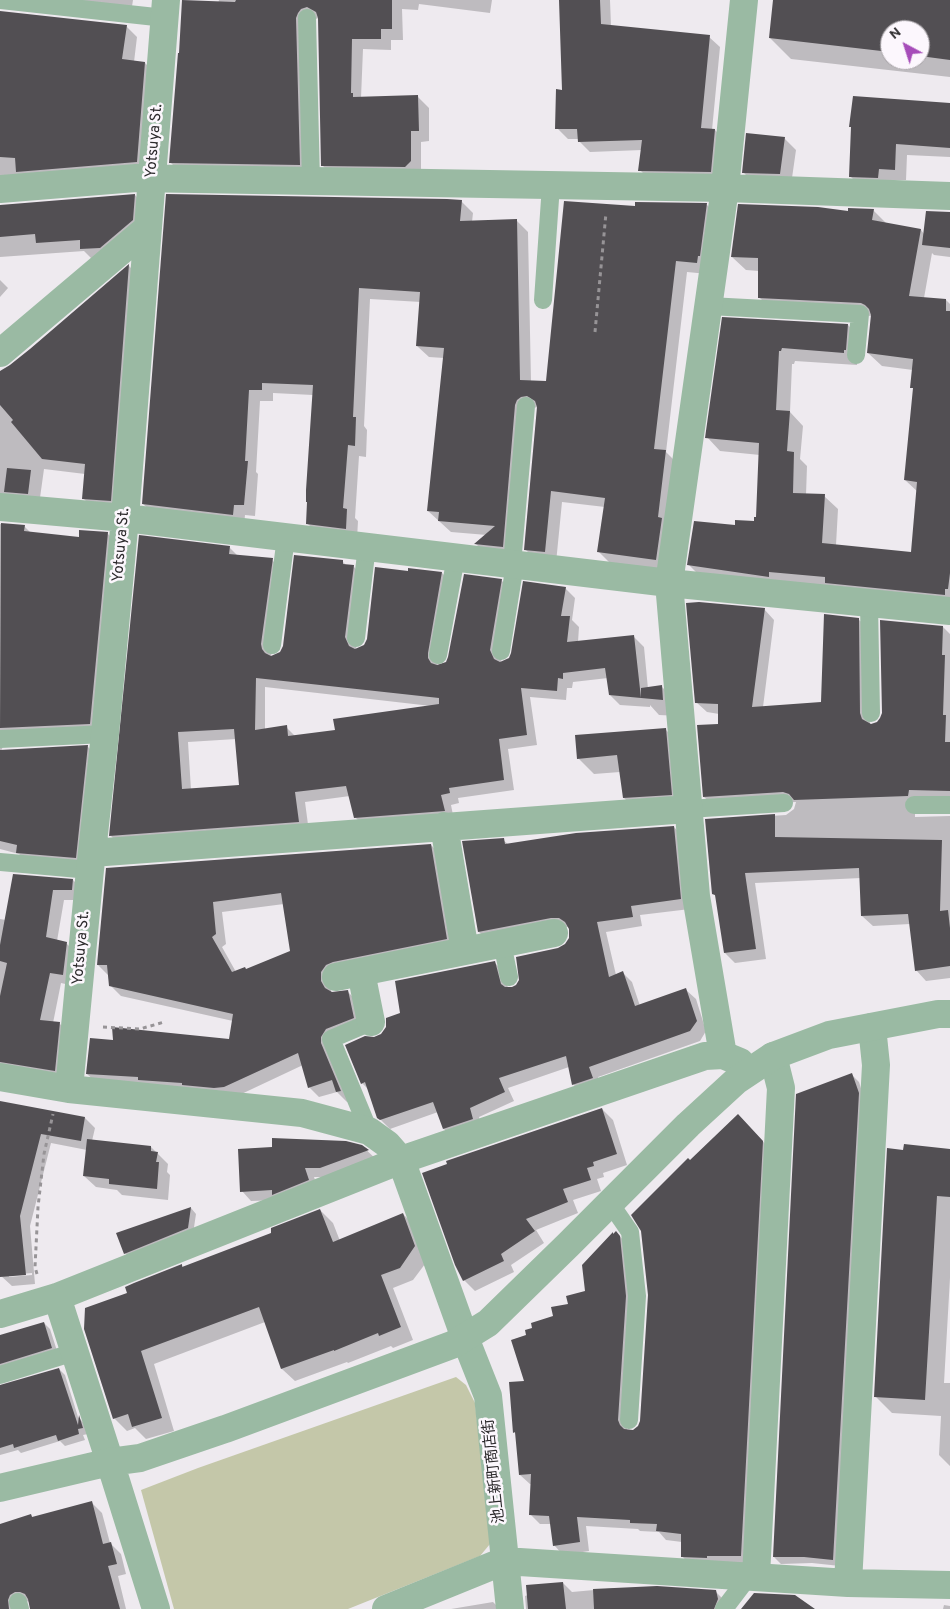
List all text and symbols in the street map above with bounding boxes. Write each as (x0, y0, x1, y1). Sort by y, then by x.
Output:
north arrow (880, 20, 930, 70)
text: N (886, 24, 905, 44)
street label: Yotsuya St. (143, 103, 167, 179)
street label: Yotsuya St. (110, 507, 134, 583)
street label: Yotsuya St. (70, 910, 94, 986)
street label: 池上新町商店街 (481, 1418, 509, 1524)

